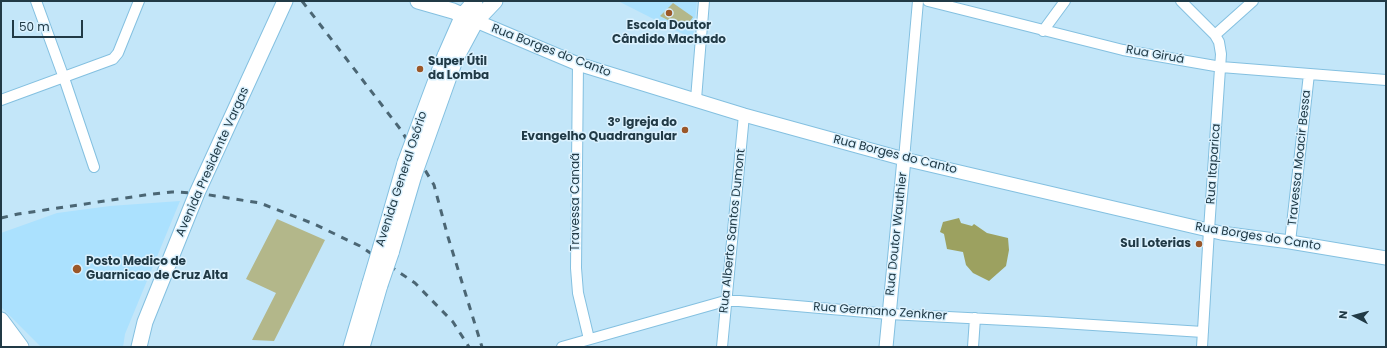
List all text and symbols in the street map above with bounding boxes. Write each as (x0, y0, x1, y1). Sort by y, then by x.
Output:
marker: Escola Doutor Cândido Machado (664, 8, 674, 18)
scale bar (14, 12, 85, 38)
text: 50 m (19, 18, 50, 35)
place label: Escola Doutor Cândido Machado (612, 19, 726, 47)
street label: Rua Borges do Canto (489, 22, 613, 80)
street label: Rua Giruá (1125, 43, 1185, 67)
place label: Super Útil da Lomba (428, 55, 489, 83)
marker: Super Útil da Lomba (415, 64, 425, 74)
street label: Avenida Presidente Vargas (174, 85, 252, 239)
street label: Travessa Moacir Bessa (1286, 89, 1314, 227)
street label: Avenida General Osório (373, 110, 431, 248)
place label: 3° Igreja do Evangelho Quadrangular (521, 116, 677, 144)
street label: Rua Itaparica (1204, 123, 1224, 205)
marker: 3° Igreja do Evangelho Quadrangular (680, 125, 690, 135)
street label: Rua Borges do Canto (832, 133, 958, 177)
street label: Rua Alberto Santos Dumont (717, 148, 749, 314)
street label: Travessa Canaã (569, 153, 583, 251)
street label: Rua Doutor Wauthier (883, 171, 911, 297)
street label: Rua Borges do Canto (1194, 220, 1322, 254)
place label: Sul Loterias (1120, 237, 1191, 251)
marker: Sul Loterias (1194, 239, 1204, 249)
place label: Posto Medico de Guarnicao de Cruz Alta (86, 255, 228, 283)
marker: Posto Medico de Guarnicao de Cruz Alta (71, 263, 83, 275)
north arrow (1335, 296, 1375, 336)
street label: Rua Germano Zenkner (813, 300, 947, 324)
text: N (1335, 310, 1351, 320)

